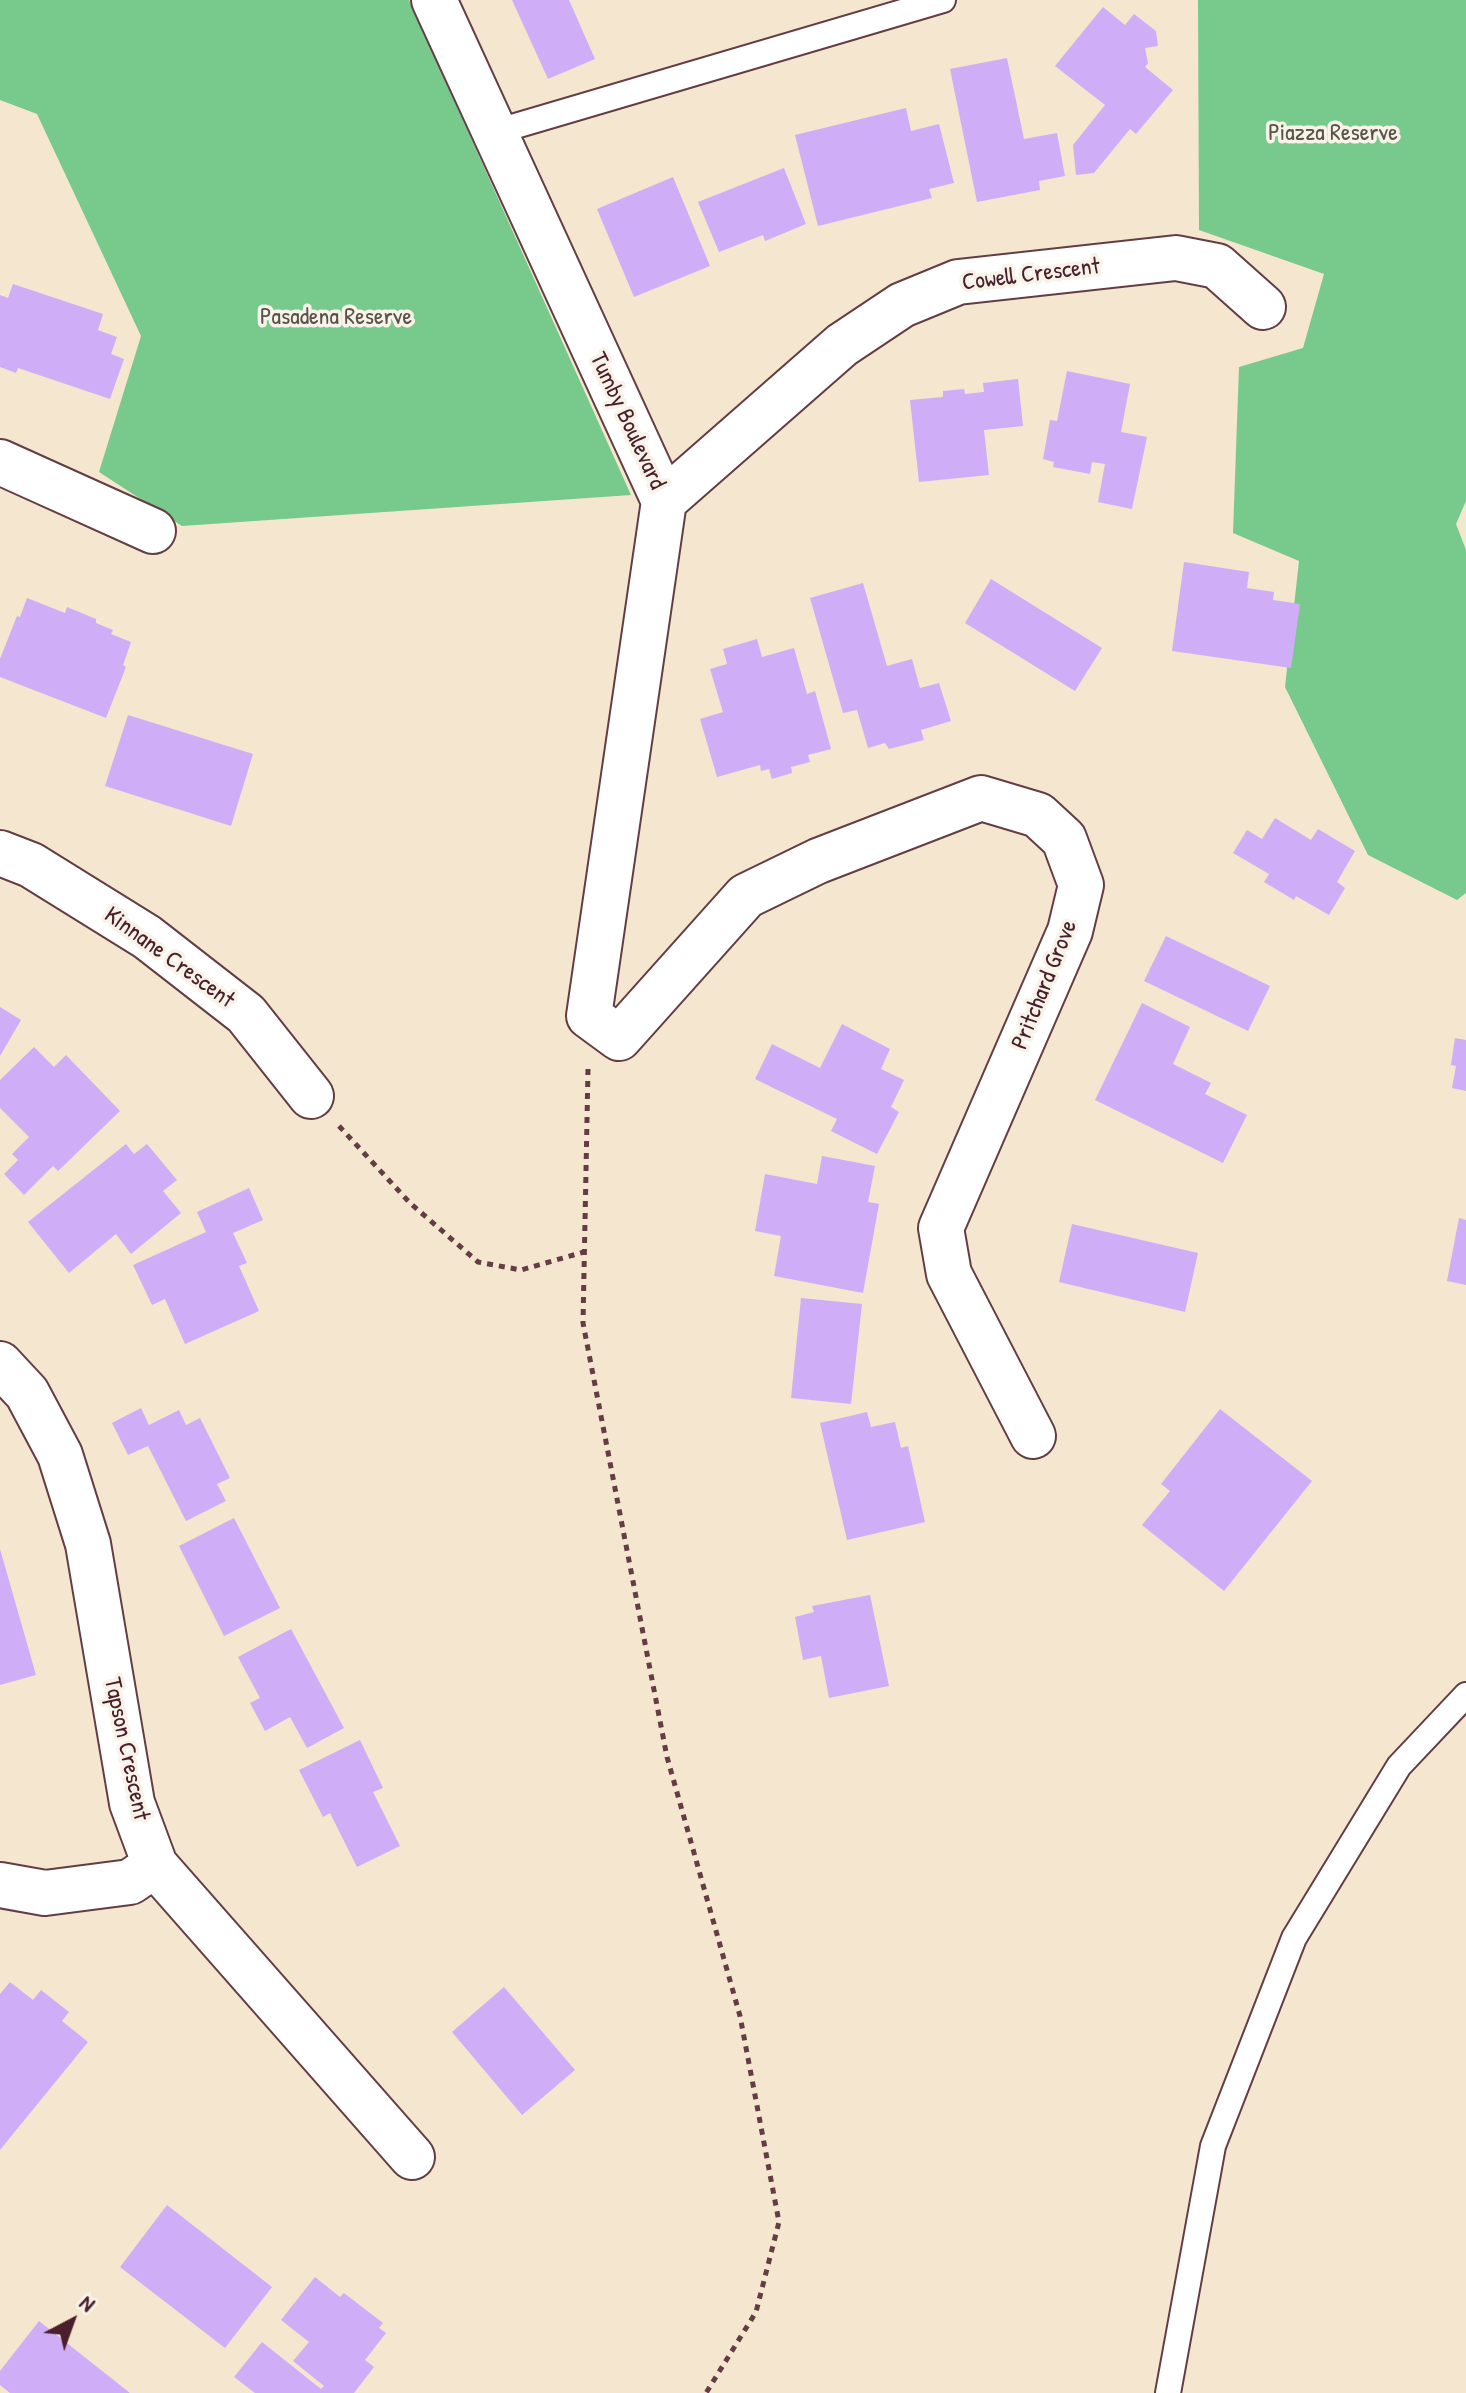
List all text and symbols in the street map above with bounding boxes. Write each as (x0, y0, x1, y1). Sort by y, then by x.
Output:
park label: Piazza Reserve (1268, 120, 1398, 148)
street label: Cowell Crescent (961, 252, 1101, 298)
park label: Pasadena Reserve (260, 304, 412, 332)
street label: Tumby Boulevard (583, 348, 671, 494)
street label: Kinnane Crescent (98, 901, 240, 1015)
street label: Pritchard Grove (1006, 916, 1084, 1054)
street label: Tapson Crescent (97, 1675, 155, 1823)
north arrow (32, 2281, 112, 2361)
text: N (73, 2288, 102, 2318)

